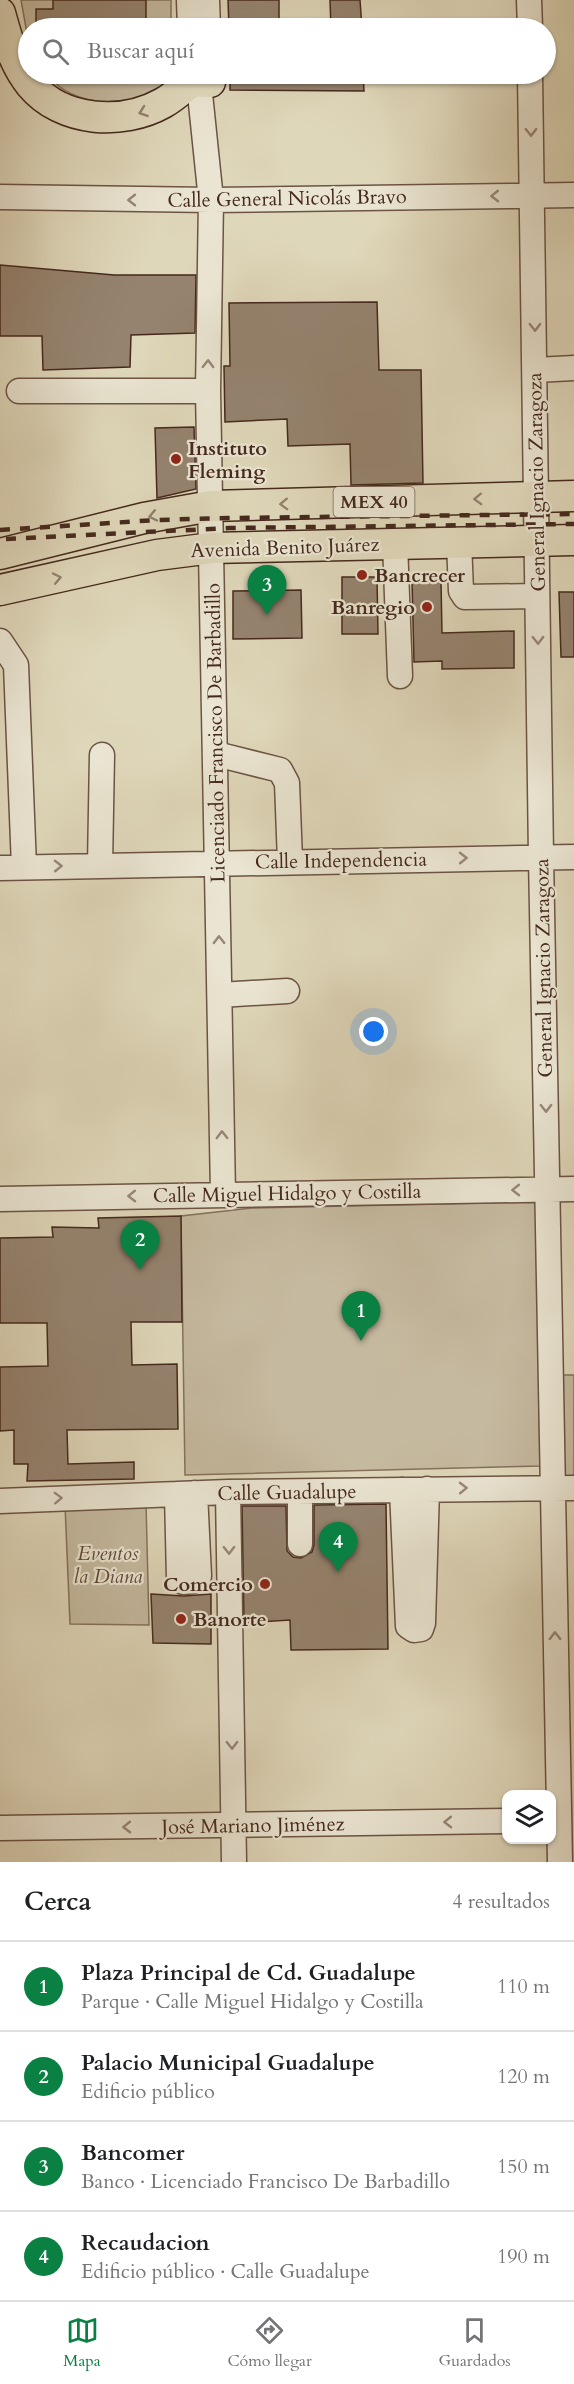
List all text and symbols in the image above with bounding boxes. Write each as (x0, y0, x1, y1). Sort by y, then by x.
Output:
search box (18, 18, 556, 84)
icon: search (39, 35, 72, 68)
text: Buscar aquí (87, 36, 194, 66)
one-way arrow (138, 104, 149, 117)
one-way arrow (525, 127, 537, 136)
street label: Calle General Nicolás Bravo (167, 183, 407, 214)
one-way arrow (490, 190, 499, 202)
one-way arrow (127, 194, 136, 206)
one-way arrow (528, 322, 541, 331)
one-way arrow (202, 359, 214, 368)
street label: General Ignacio Zaragoza (521, 372, 552, 592)
place label: Instituto Fleming (188, 435, 267, 485)
marker: Instituto Fleming (169, 452, 183, 466)
road number: MEX 40 (334, 487, 415, 517)
one-way arrow (474, 492, 483, 505)
one-way arrow (279, 498, 288, 510)
one-way arrow (148, 509, 158, 522)
street label: Avenida Benito Juárez (190, 531, 380, 564)
place label: Bancrecer (374, 562, 466, 589)
pin: 3 (248, 566, 286, 615)
marker: Bancrecer (355, 568, 369, 582)
one-way arrow (52, 572, 62, 585)
street label: Licenciado Francisco De Barbadillo (199, 583, 232, 883)
place label: Banregio (331, 594, 415, 621)
marker: Banregio (420, 600, 434, 614)
one-way arrow (532, 636, 544, 645)
street label: Calle Independencia (255, 845, 428, 875)
one-way arrow (459, 852, 468, 865)
street label: General Ignacio Zaragoza (528, 858, 559, 1078)
one-way arrow (54, 860, 63, 872)
one-way arrow (213, 936, 225, 945)
your location (359, 1017, 388, 1046)
one-way arrow (540, 1104, 552, 1113)
one-way arrow (216, 1131, 228, 1140)
street label: Calle Miguel Hidalgo y Costilla (153, 1178, 422, 1209)
one-way arrow (511, 1184, 520, 1196)
one-way arrow (127, 1190, 136, 1202)
pin: 2 (120, 1220, 160, 1270)
pin: 1 (342, 1292, 380, 1341)
street label: Calle Guadalupe (217, 1478, 357, 1507)
one-way arrow (459, 1482, 468, 1494)
one-way arrow (54, 1492, 63, 1505)
pin: 4 (318, 1522, 358, 1572)
park label: Eventos la Diana (74, 1540, 143, 1590)
one-way arrow (223, 1546, 235, 1555)
place label: Comercio (163, 1571, 253, 1598)
marker: Comercio (258, 1577, 272, 1591)
place label: Banorte (193, 1606, 267, 1633)
marker: Banorte (174, 1612, 188, 1626)
one-way arrow (549, 1631, 562, 1640)
one-way arrow (226, 1741, 238, 1750)
map controls (502, 1790, 556, 1844)
button: layers (502, 1790, 556, 1844)
street label: José Mariano Jiménez (158, 1810, 345, 1841)
one-way arrow (444, 1816, 453, 1828)
one-way arrow (123, 1821, 132, 1833)
text: Cerca (24, 1884, 91, 1919)
text: 4 resultados (452, 1888, 550, 1915)
text: Plaza Principal de Cd. Guadalupe (81, 1958, 416, 1988)
text: 1 (38, 1973, 49, 2000)
text: 110 m (497, 1973, 550, 2000)
text: Parque · Calle Miguel Hidalgo y Costilla (81, 1988, 424, 2015)
text: Palacio Municipal Guadalupe (81, 2048, 375, 2078)
text: 2 (38, 2063, 49, 2090)
text: 120 m (497, 2063, 550, 2090)
text: Edificio público (81, 2078, 215, 2105)
text: Bancomer (81, 2138, 185, 2168)
text: 3 (38, 2153, 49, 2180)
text: 150 m (497, 2153, 550, 2180)
text: Banco · Licenciado Francisco De Barbadillo (81, 2168, 450, 2195)
text: Recaudacion (81, 2228, 210, 2258)
text: 4 (38, 2243, 49, 2270)
text: 190 m (497, 2243, 550, 2270)
text: Edificio público · Calle Guadalupe (81, 2258, 370, 2285)
tab: Mapa (63, 2314, 101, 2372)
tab: Cómo llegar (227, 2314, 312, 2372)
tab: Guardados (439, 2314, 511, 2372)

